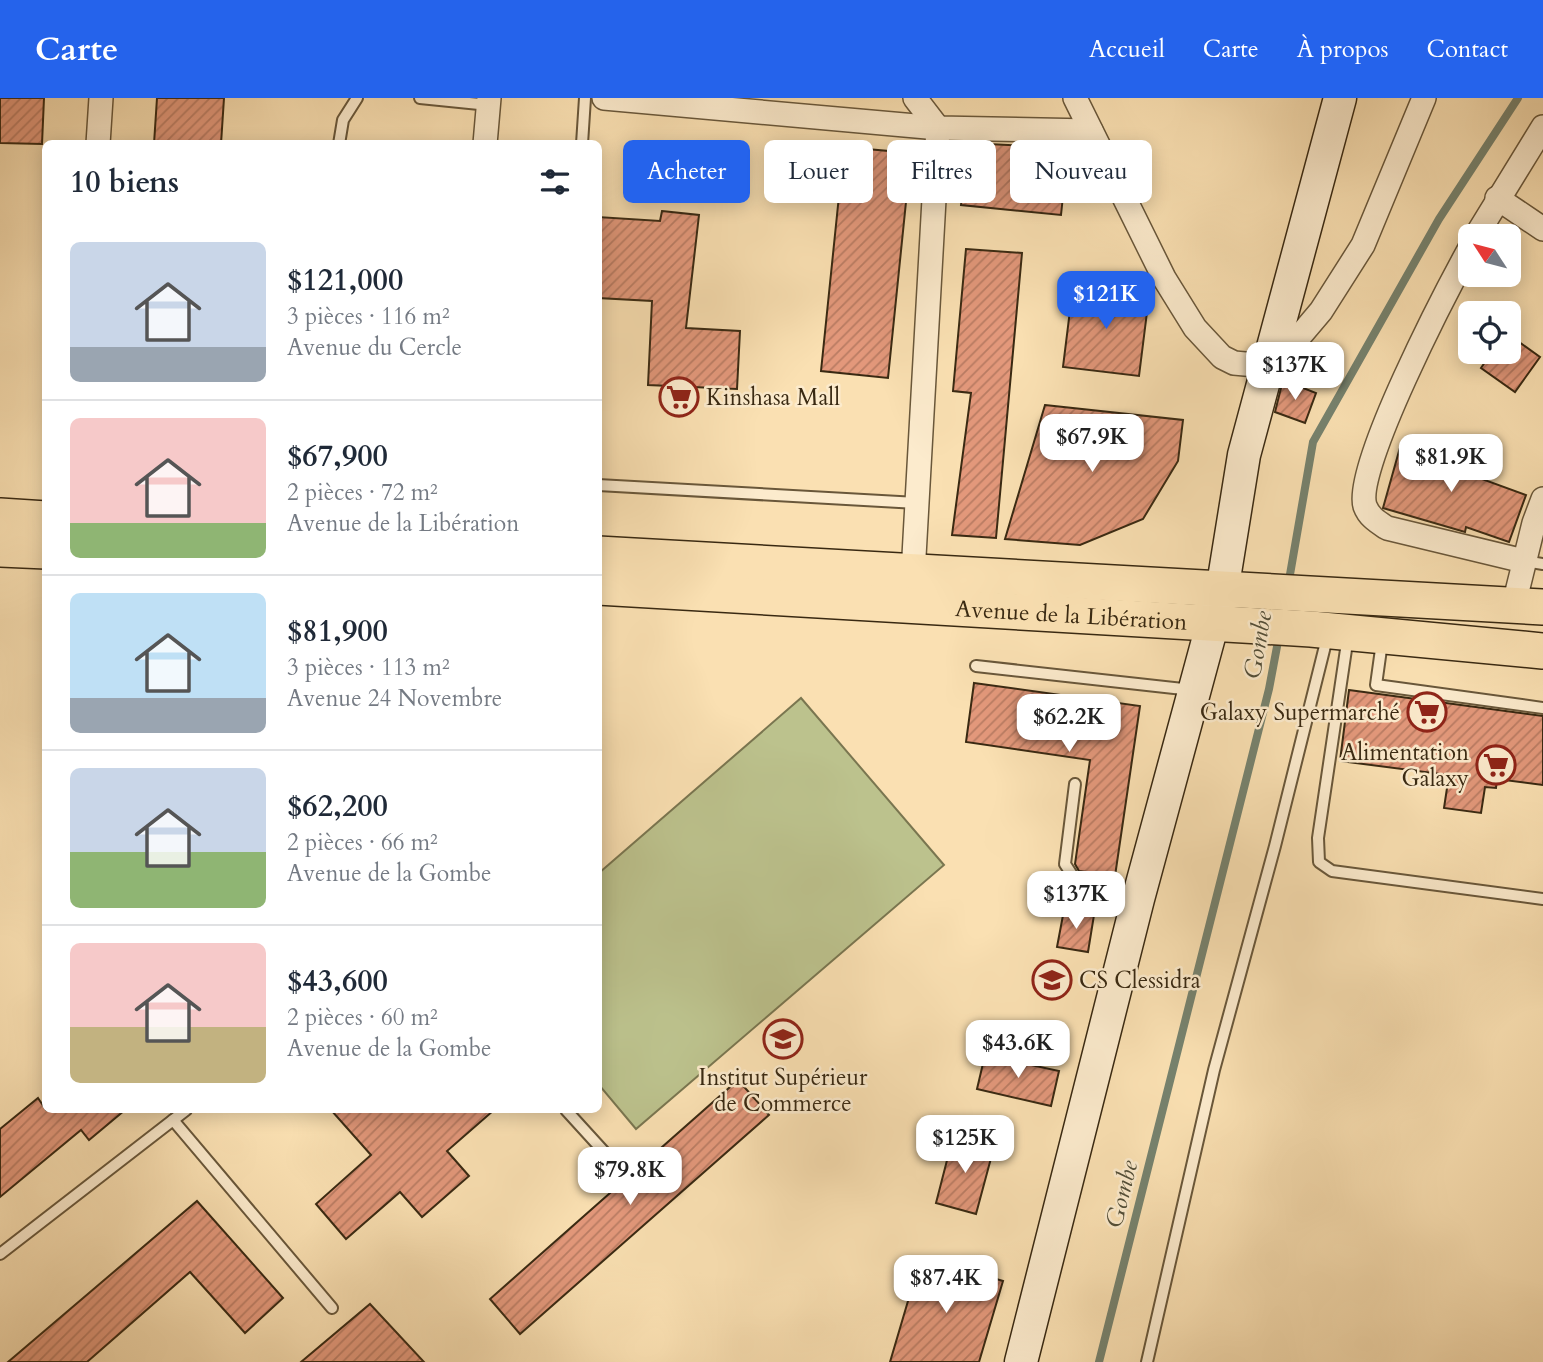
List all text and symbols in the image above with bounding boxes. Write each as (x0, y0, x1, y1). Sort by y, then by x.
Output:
text: Carte (35, 27, 118, 72)
text: Accueil (1089, 33, 1165, 66)
text: Carte (1203, 33, 1259, 66)
text: À propos (1297, 33, 1389, 66)
text: Contact (1427, 33, 1508, 66)
chip: Acheter (623, 140, 750, 203)
chip: Louer (764, 140, 873, 203)
chip: Filtres (887, 140, 996, 203)
chip: Nouveau (1010, 140, 1152, 203)
text: 10 biens (70, 162, 179, 203)
icon: filters (536, 163, 574, 201)
north arrow (1458, 224, 1521, 287)
map controls (1458, 224, 1521, 364)
text: $121,000 (287, 260, 403, 301)
icon: home (126, 270, 210, 354)
pin: $121K (1057, 272, 1155, 331)
text: $121K (1073, 278, 1139, 309)
text: 3 pièces · 116 m² (287, 301, 450, 332)
button: locate (1458, 301, 1521, 364)
text: Avenue du Cercle (287, 332, 462, 363)
pin: $137K (1246, 342, 1344, 402)
text: $137K (1262, 349, 1328, 380)
supermarket icon: Kinshasa Mall (658, 376, 700, 418)
place label: Kinshasa Mall (706, 382, 840, 413)
pin: $67.9K (1035, 414, 1149, 474)
text: $67.9K (1056, 421, 1128, 452)
pin: $81.9K (1394, 434, 1508, 494)
text: $67,900 (287, 436, 388, 477)
text: $81.9K (1415, 441, 1487, 472)
icon: home (126, 446, 210, 530)
text: 2 pièces · 72 m² (287, 477, 438, 508)
text: Avenue de la Libération (287, 508, 519, 539)
street label: Avenue de la Libération (954, 593, 1188, 637)
water label: Gombe (1236, 608, 1280, 681)
text: $81,900 (287, 611, 388, 652)
icon: home (126, 621, 210, 705)
text: 3 pièces · 113 m² (287, 652, 450, 683)
text: Avenue 24 Novembre (287, 683, 502, 714)
supermarket icon: Galaxy Supermarché (1406, 691, 1448, 733)
pin: $62.2K (1012, 694, 1126, 754)
place label: Galaxy Supermarché (1200, 697, 1400, 728)
text: $62.2K (1033, 701, 1105, 732)
place label: Alimentation Galaxy (1341, 737, 1469, 794)
supermarket icon: Alimentation Galaxy (1475, 744, 1517, 786)
text: $62,200 (287, 786, 388, 827)
icon: home (126, 796, 210, 880)
text: 2 pièces · 66 m² (287, 827, 438, 858)
text: Avenue de la Gombe (287, 858, 491, 889)
pin: $137K (1027, 872, 1125, 931)
text: $137K (1043, 878, 1109, 909)
school or university icon: CS Clessidra (1031, 959, 1073, 1001)
text: $43,600 (287, 961, 388, 1002)
place label: CS Clessidra (1079, 965, 1201, 996)
icon: home (126, 971, 210, 1055)
text: 2 pièces · 60 m² (287, 1002, 438, 1033)
school or university icon: Institut Supérieur de Commerce (762, 1018, 804, 1060)
pin: $43.6K (961, 1020, 1075, 1080)
text: $43.6K (982, 1027, 1054, 1058)
text: Avenue de la Gombe (287, 1033, 491, 1064)
place label: Institut Supérieur de Commerce (699, 1062, 868, 1119)
pin: $125K (916, 1116, 1014, 1175)
text: $125K (932, 1122, 998, 1153)
pin: $79.8K (573, 1148, 687, 1207)
text: $79.8K (594, 1154, 666, 1185)
water label: Gombe (1098, 1156, 1146, 1231)
pin: $87.4K (889, 1256, 1003, 1315)
text: $87.4K (910, 1262, 982, 1293)

